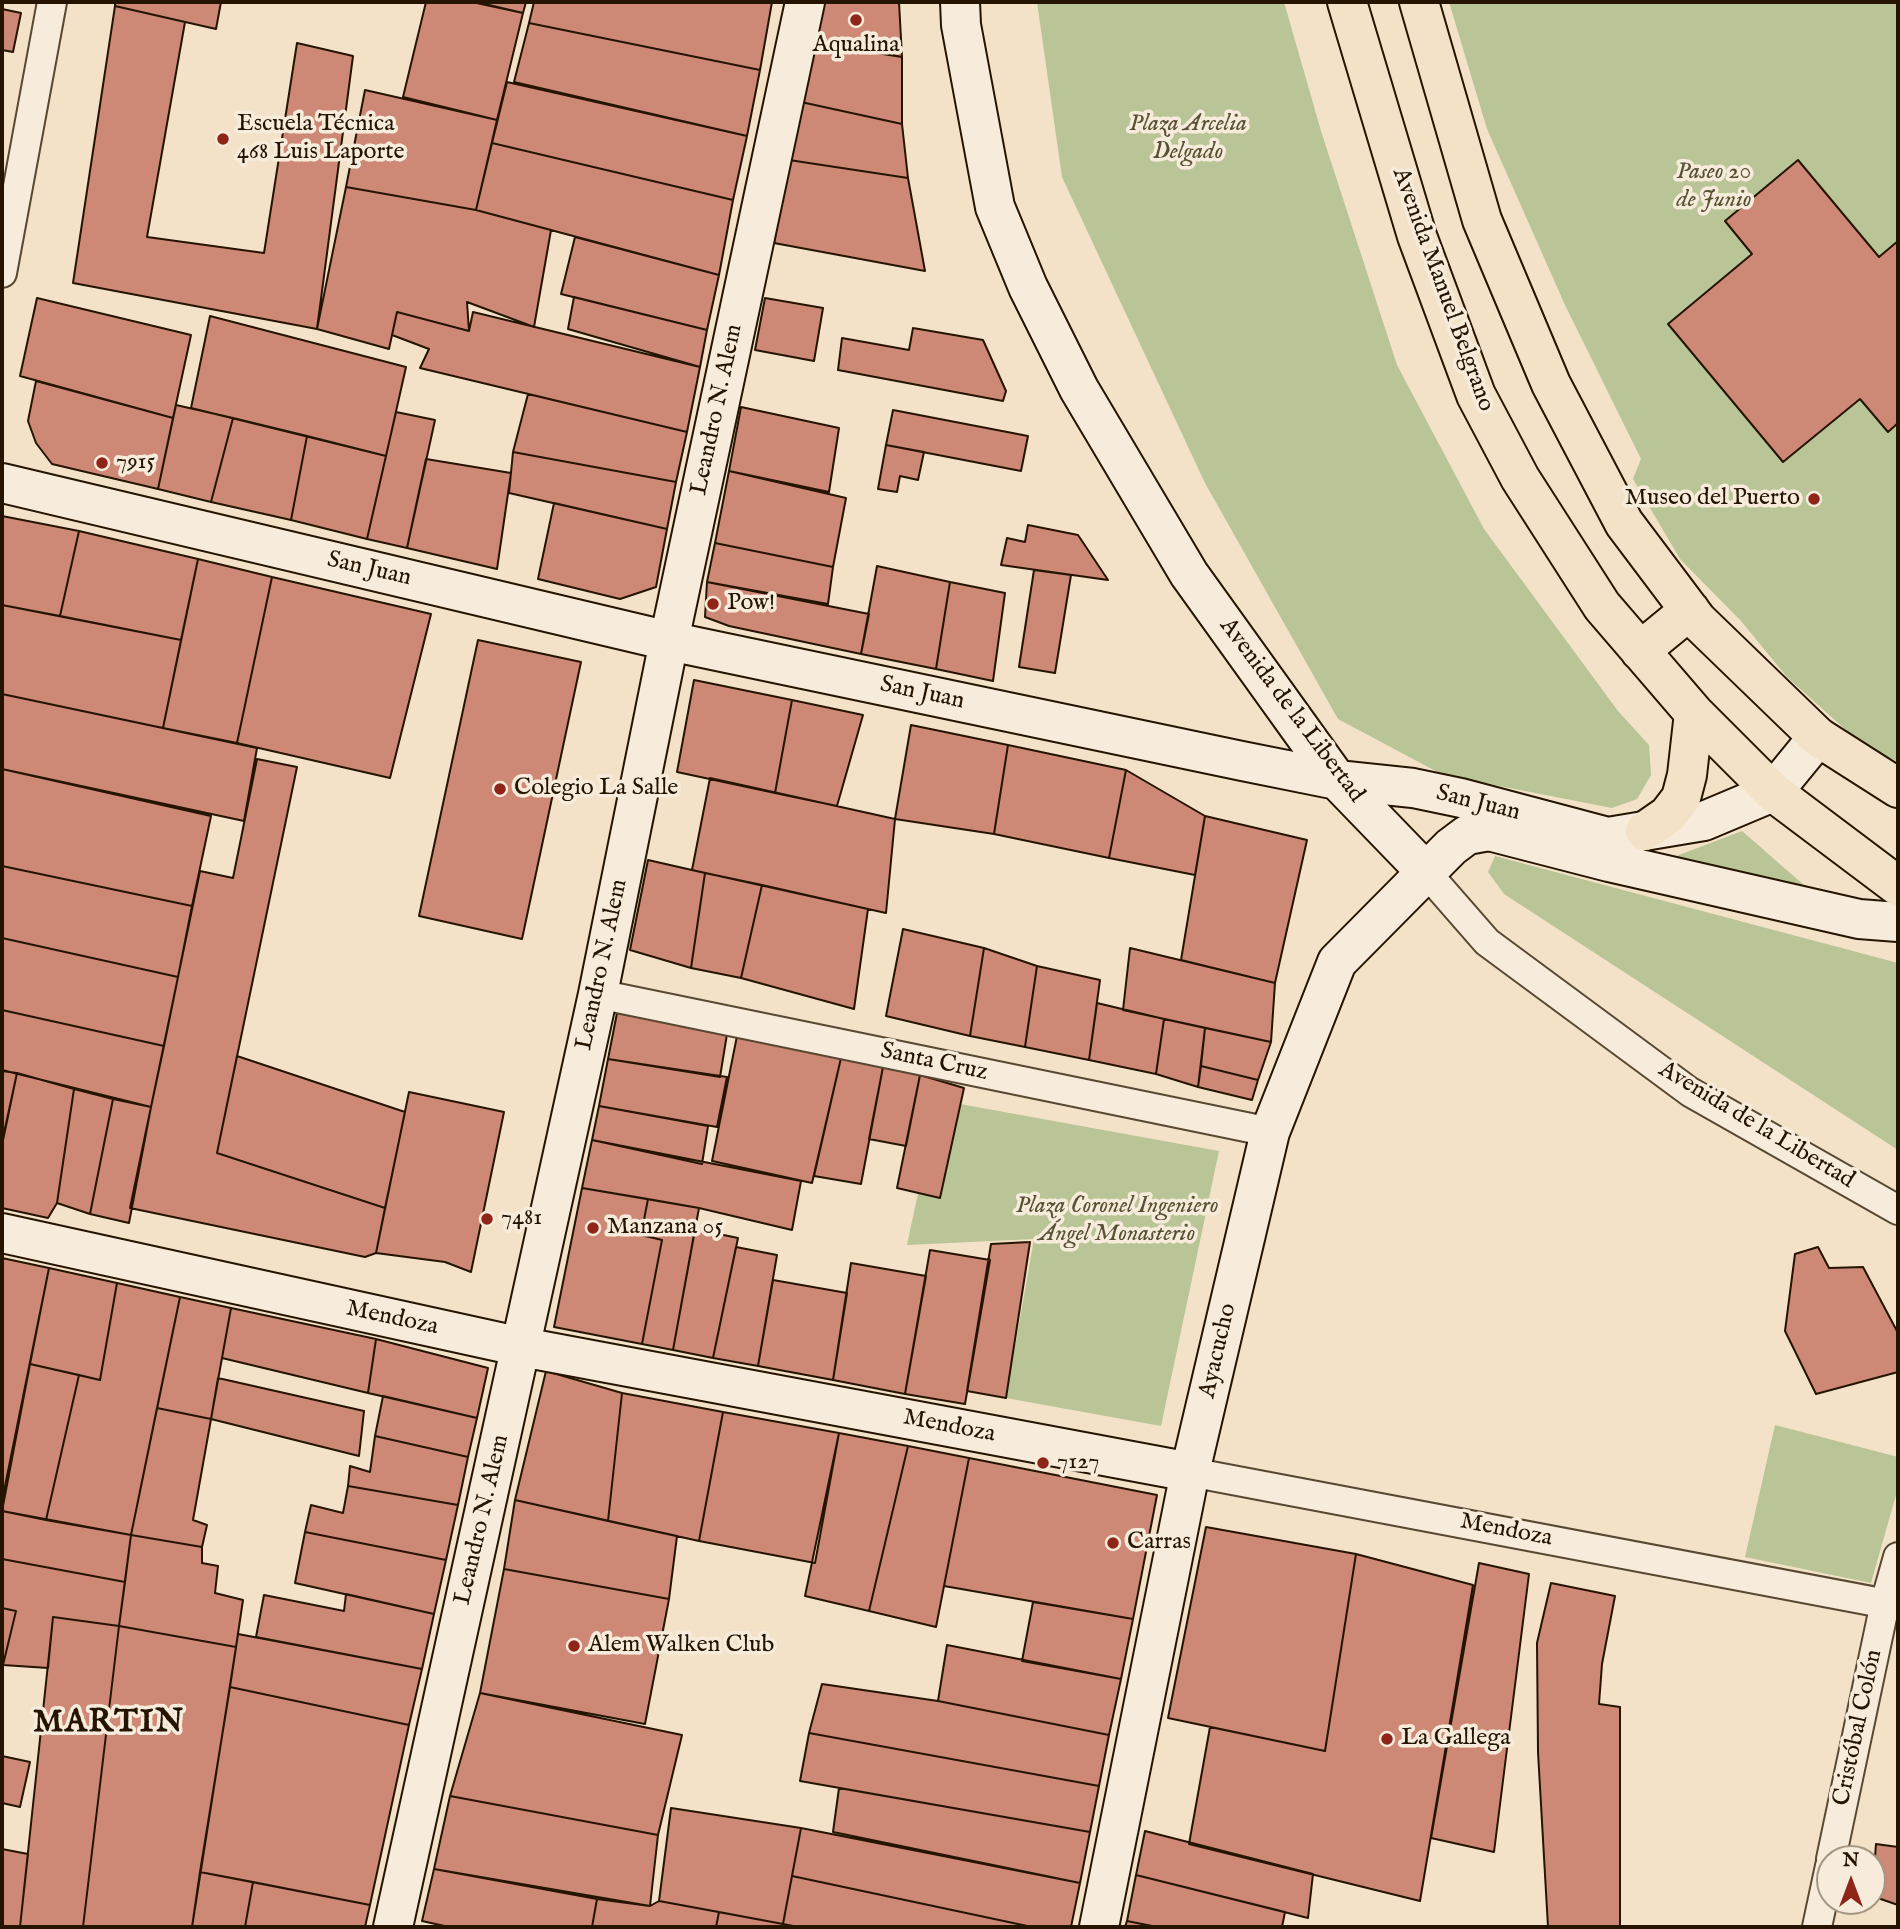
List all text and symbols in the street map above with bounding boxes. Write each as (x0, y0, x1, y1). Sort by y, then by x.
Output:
marker: Aqualina (848, 12, 864, 28)
place label: Aqualina (812, 32, 900, 60)
place label: Escuela Técnica 468 Luis Laporte (237, 111, 405, 167)
park label: Plaza Arcelia Delgado (1129, 111, 1247, 167)
marker: Escuela Técnica 468 Luis Laporte (215, 131, 231, 147)
park label: Paseo 20 de Junio (1676, 159, 1752, 215)
street label: Avenida Manuel Belgrano (1385, 164, 1499, 416)
street label: Leandro N. Alem (686, 322, 750, 498)
place label: 7915 (116, 449, 155, 477)
marker: 7915 (94, 455, 110, 471)
place label: Museo del Puerto (1625, 485, 1800, 513)
marker: Museo del Puerto (1806, 491, 1822, 507)
street label: San Juan (324, 546, 414, 594)
place label: Pow! (727, 590, 775, 618)
marker: Pow! (705, 596, 721, 612)
street label: Avenida de la Libertad (1212, 613, 1370, 809)
street label: San Juan (877, 671, 967, 717)
place label: Colegio La Salle (514, 775, 678, 803)
street label: San Juan (1433, 780, 1523, 828)
marker: Colegio La Salle (492, 781, 508, 797)
street label: Leandro N. Alem (571, 877, 635, 1053)
street label: Santa Cruz (878, 1038, 990, 1088)
street label: Avenida de la Libertad (1653, 1056, 1859, 1196)
park label: Plaza Coronel Ingeniero Ángel Monasterio (1016, 1193, 1218, 1249)
place label: 7481 (501, 1205, 542, 1233)
marker: 7481 (479, 1211, 495, 1227)
place label: Manzana 05 (607, 1214, 723, 1242)
marker: Manzana 05 (585, 1220, 601, 1236)
street label: Mendoza (343, 1295, 441, 1343)
street label: Ayacucho (1194, 1301, 1244, 1401)
street label: Mendoza (900, 1404, 998, 1450)
street label: Leandro N. Alem (449, 1432, 517, 1608)
place label: 7127 (1057, 1449, 1099, 1477)
marker: 7127 (1035, 1455, 1051, 1471)
street label: Mendoza (1457, 1508, 1555, 1554)
place label: Carras (1127, 1529, 1191, 1557)
marker: Carras (1105, 1535, 1121, 1551)
place label: Alem Walken Club (588, 1632, 774, 1660)
marker: Alem Walken Club (566, 1638, 582, 1654)
street label: Cristóbal Colón (1828, 1647, 1890, 1809)
district label: MARTIN (34, 1705, 184, 1743)
place label: La Gallega (1401, 1725, 1511, 1753)
marker: La Gallega (1379, 1731, 1395, 1747)
north arrow (1816, 1845, 1886, 1915)
text: N (1843, 1849, 1859, 1873)

